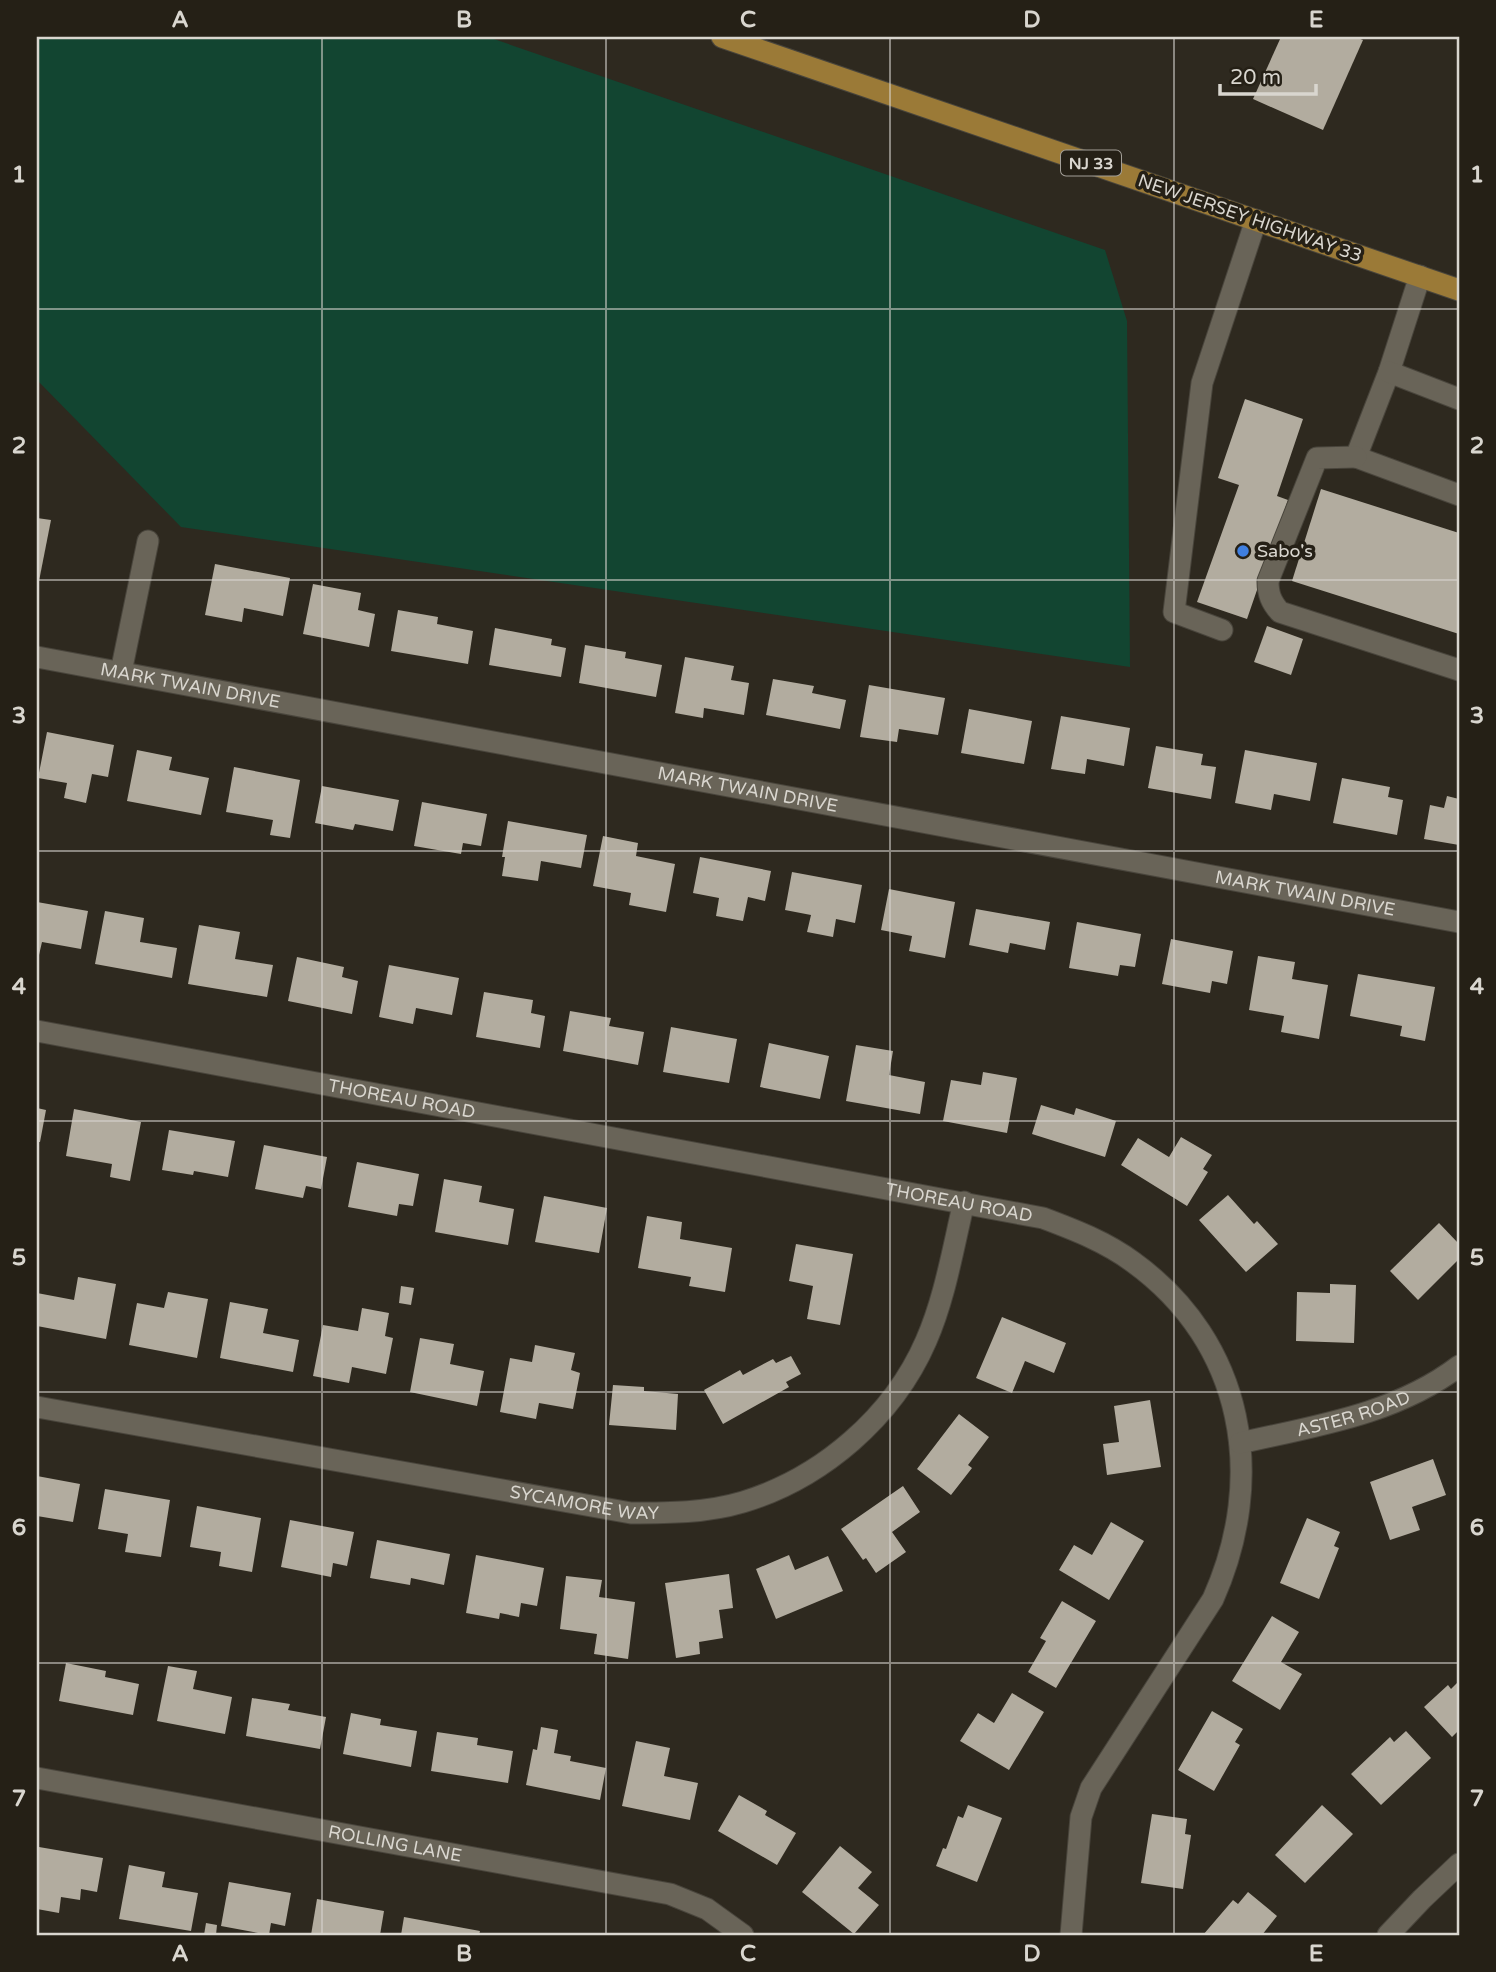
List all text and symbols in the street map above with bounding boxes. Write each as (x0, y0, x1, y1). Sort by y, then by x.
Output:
text: A (171, 6, 189, 34)
text: B (456, 6, 472, 34)
text: C (740, 6, 756, 34)
text: D (1023, 6, 1041, 34)
text: E (1309, 6, 1323, 34)
scale bar (1220, 52, 1316, 96)
text: 20 m (1230, 65, 1281, 90)
road number: NJ 33 (1061, 150, 1121, 176)
text: 1 (12, 161, 26, 189)
text: 1 (1470, 161, 1484, 189)
street label: NEW JERSEY HIGHWAY 33 (1135, 169, 1365, 267)
text: 2 (12, 432, 26, 460)
text: 2 (1470, 432, 1484, 460)
place label: Sabo's (1257, 540, 1313, 562)
marker: Sabo's (1235, 543, 1251, 559)
street label: MARK TWAIN DRIVE (98, 658, 282, 713)
text: 3 (12, 702, 26, 730)
text: 3 (1470, 702, 1484, 730)
street label: MARK TWAIN DRIVE (656, 762, 840, 817)
street label: MARK TWAIN DRIVE (1213, 866, 1397, 921)
text: 4 (12, 973, 27, 1001)
text: 4 (1470, 973, 1485, 1001)
street label: THOREAU ROAD (326, 1074, 477, 1123)
street label: THOREAU ROAD (884, 1178, 1035, 1227)
text: 5 (12, 1244, 26, 1272)
text: 5 (1470, 1244, 1484, 1272)
street label: ASTER ROAD (1294, 1386, 1414, 1441)
street label: SYCAMORE WAY (508, 1481, 660, 1525)
text: 6 (12, 1514, 26, 1542)
text: 6 (1470, 1514, 1484, 1542)
text: 7 (12, 1785, 26, 1813)
text: 7 (1470, 1785, 1484, 1813)
street label: ROLLING LANE (326, 1821, 464, 1867)
text: A (171, 1940, 189, 1968)
text: B (456, 1940, 472, 1968)
text: C (740, 1940, 756, 1968)
text: D (1023, 1940, 1041, 1968)
text: E (1309, 1940, 1323, 1968)

